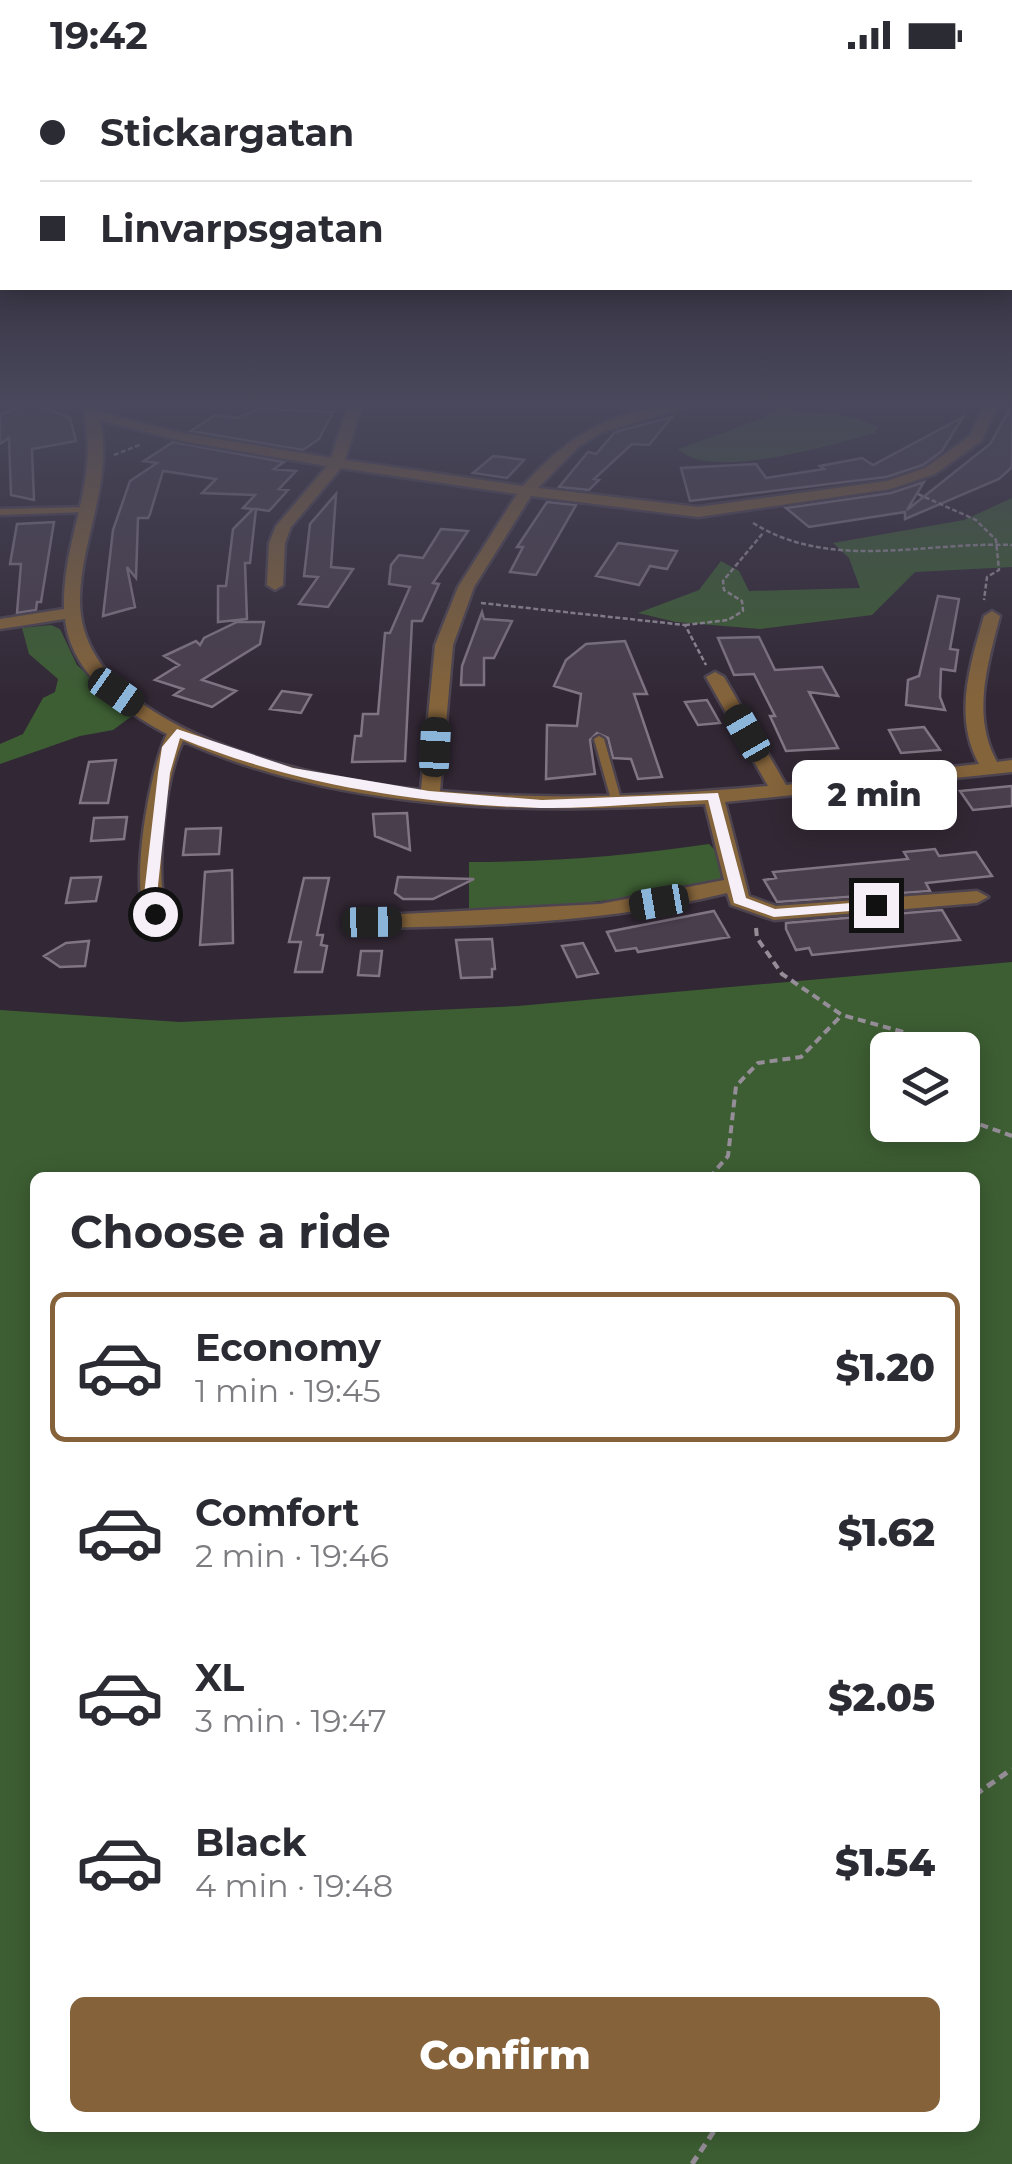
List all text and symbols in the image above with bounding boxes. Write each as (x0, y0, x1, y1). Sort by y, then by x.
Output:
text: 19:42 (50, 12, 148, 59)
text: Stickargatan (100, 109, 354, 156)
text: Linvarpsgatan (100, 205, 384, 252)
car (83, 663, 149, 721)
car (719, 700, 775, 766)
car (418, 716, 452, 778)
callout: 2 min (794, 760, 958, 830)
text: 2 min (827, 775, 922, 814)
car (627, 882, 691, 922)
route end (854, 883, 899, 928)
route start (133, 892, 178, 937)
car (342, 906, 402, 938)
map controls (870, 1032, 980, 1142)
button: layers (870, 1032, 980, 1142)
text: Choose a ride (70, 1204, 391, 1259)
icon: car (75, 1322, 165, 1412)
text: Economy (195, 1324, 381, 1371)
text: $1.20 (835, 1344, 935, 1391)
text: 1 min · 19:45 (195, 1371, 381, 1410)
icon: car (75, 1487, 165, 1577)
text: Comfort (195, 1489, 359, 1536)
text: $1.62 (838, 1509, 935, 1556)
text: 2 min · 19:46 (195, 1536, 389, 1575)
icon: car (75, 1652, 165, 1742)
text: XL (195, 1654, 244, 1701)
text: $2.05 (828, 1674, 935, 1721)
text: 3 min · 19:47 (195, 1701, 387, 1740)
icon: car (75, 1817, 165, 1907)
text: Black (195, 1819, 306, 1866)
text: $1.54 (835, 1839, 935, 1886)
text: 4 min · 19:48 (195, 1866, 393, 1905)
button: Confirm (70, 1997, 940, 2112)

